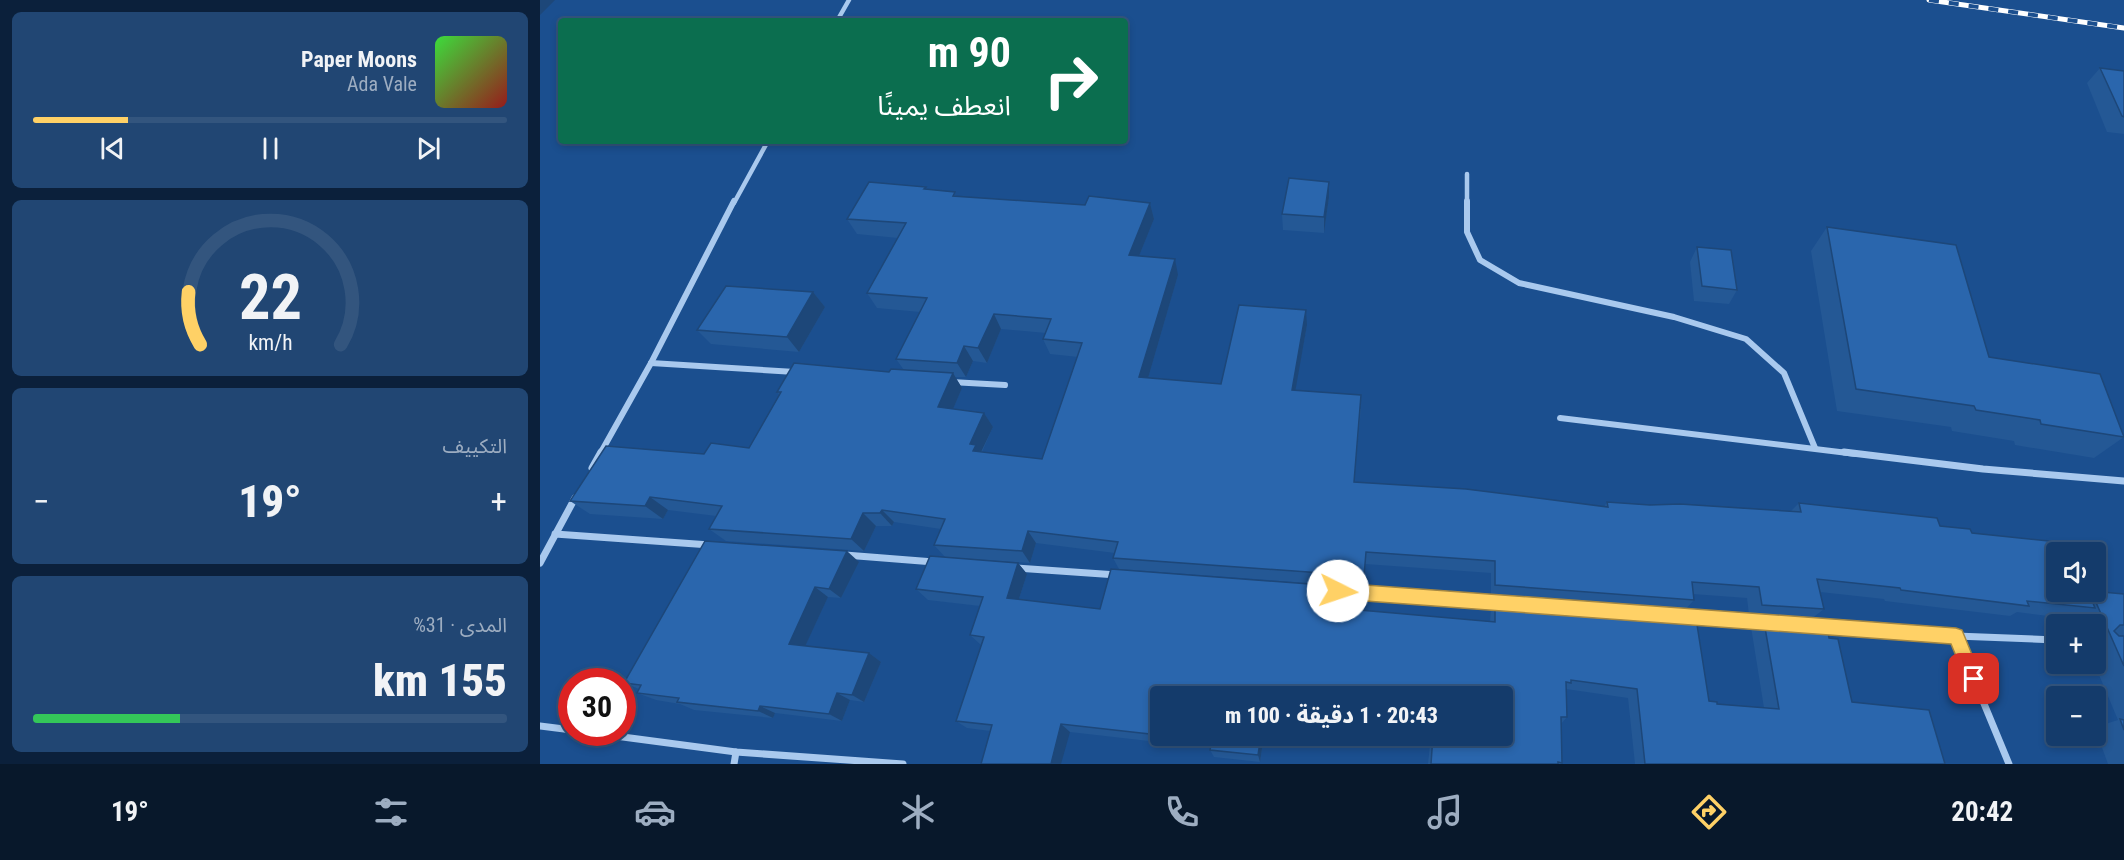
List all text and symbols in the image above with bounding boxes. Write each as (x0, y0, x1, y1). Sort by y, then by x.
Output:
text: 90 m (928, 28, 1011, 77)
icon: right (1032, 42, 1110, 120)
text: Paper Moons (301, 47, 417, 72)
text: Ada Vale (347, 72, 417, 96)
text: انعطف يمينًا (877, 90, 1011, 122)
icon: previous (96, 132, 129, 165)
icon: pause (254, 132, 287, 165)
icon: next (412, 132, 445, 165)
text: 22 (238, 261, 302, 334)
text: km/h (248, 330, 292, 355)
text: التكييف (443, 434, 507, 458)
text: 19° (238, 475, 302, 528)
text: − (33, 482, 50, 521)
text: + (491, 482, 507, 521)
map controls (2046, 542, 2106, 746)
button: sound (2046, 542, 2106, 602)
position arrow (1306, 559, 1370, 623)
text: المدى · 31% (413, 613, 507, 637)
button: + (2046, 614, 2106, 674)
pin (1948, 653, 1999, 704)
text: 155 km (373, 654, 507, 707)
icon: arrive (1957, 662, 1990, 695)
speed limit sign: 30 (558, 668, 636, 746)
button: − (2046, 686, 2106, 746)
text: 20:43 · 1 دقيقة · 100 m (1225, 703, 1438, 728)
icon: filters (370, 791, 412, 833)
icon: car (634, 791, 676, 833)
icon: climate (897, 791, 939, 833)
icon: phone (1161, 791, 1203, 833)
icon: music (1424, 791, 1466, 833)
icon: directions (1688, 791, 1730, 833)
text: 19° (111, 796, 149, 828)
text: 20:42 (1951, 796, 2013, 828)

